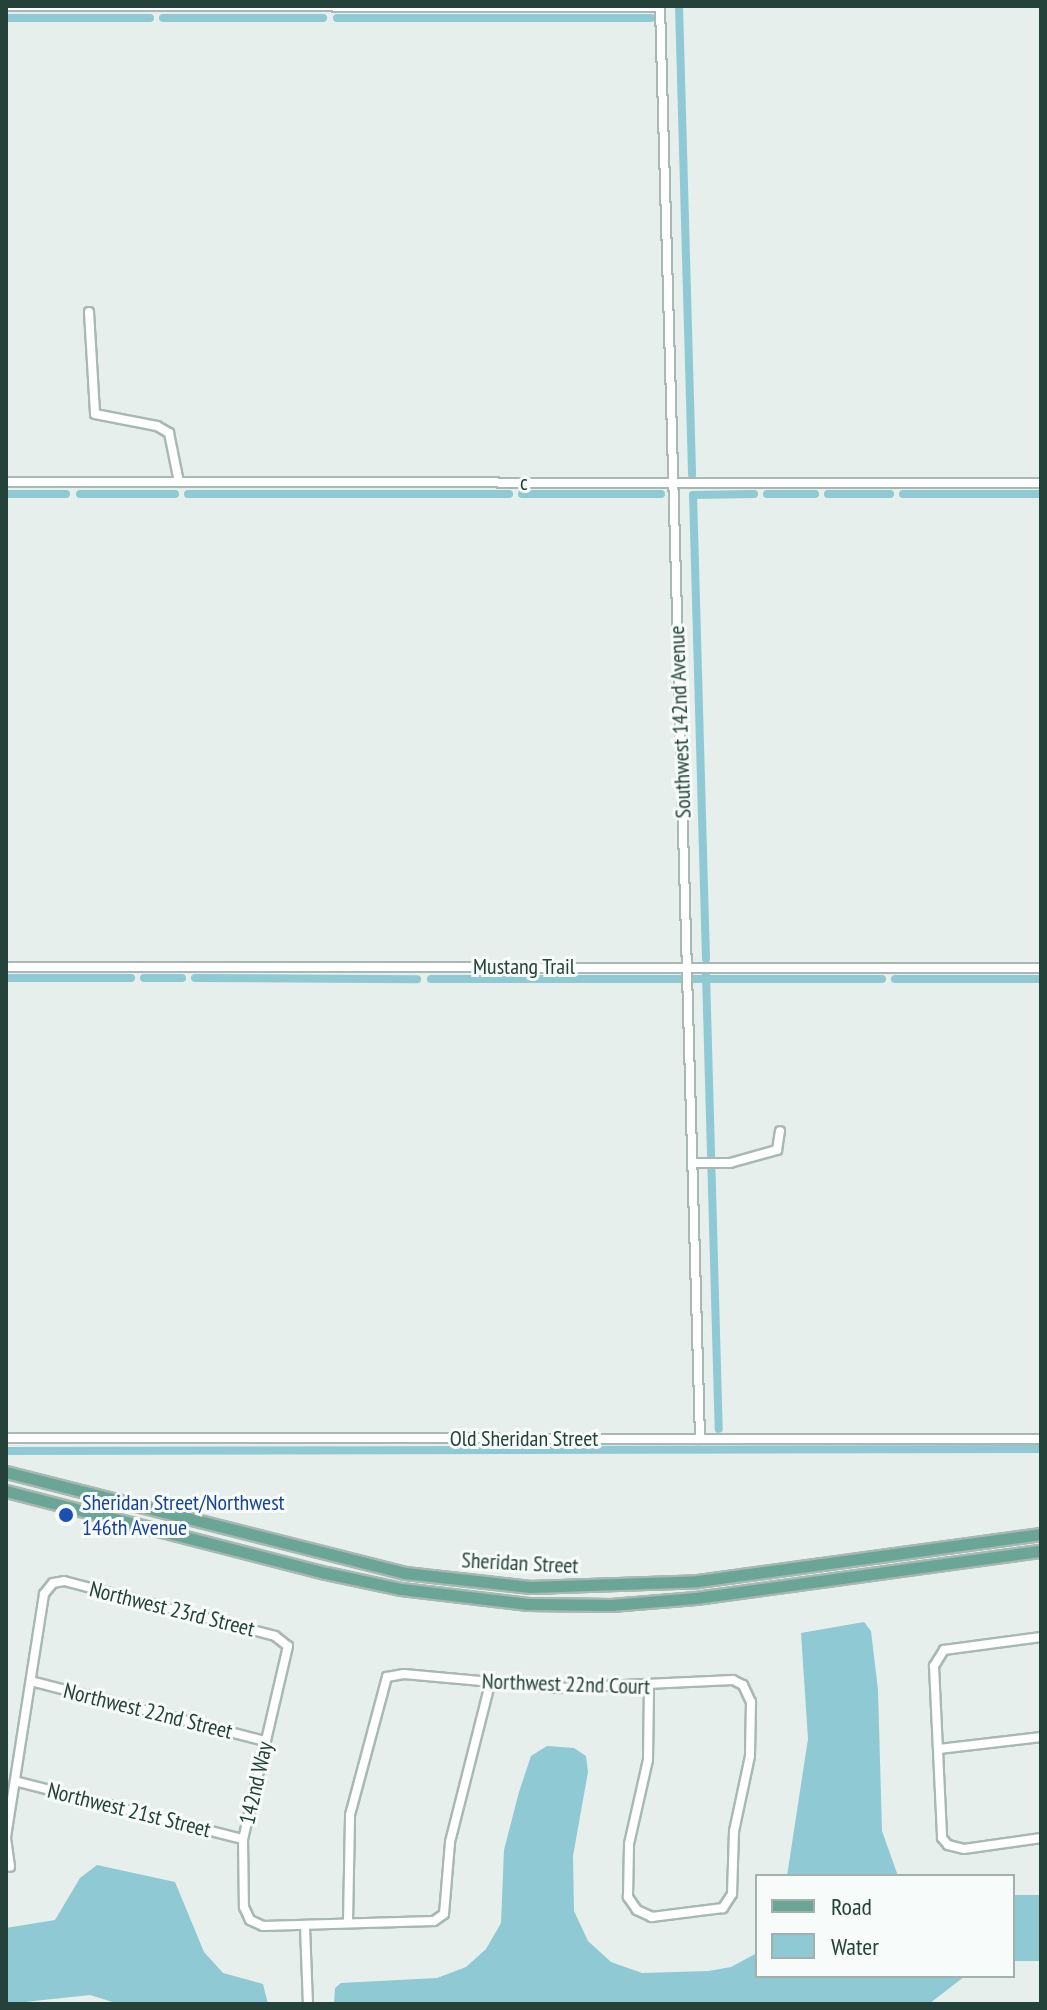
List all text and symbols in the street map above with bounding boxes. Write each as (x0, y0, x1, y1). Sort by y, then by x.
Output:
street label: c (520, 470, 528, 496)
street label: Southwest 142nd Avenue (663, 625, 697, 819)
street label: Mustang Trail (473, 954, 575, 980)
street label: Old Sheridan Street (450, 1426, 598, 1452)
place label: Sheridan Street/Northwest 146th Avenue (82, 1489, 285, 1540)
marker: Sheridan Street/Northwest 146th Avenue (57, 1506, 75, 1524)
street label: Sheridan Street (461, 1547, 579, 1579)
street label: Northwest 23rd Street (87, 1576, 257, 1642)
street label: Northwest 22nd Court (481, 1668, 651, 1700)
street label: Northwest 22nd Street (61, 1677, 235, 1745)
street label: 142nd Way (234, 1739, 278, 1827)
street label: Northwest 21st Street (45, 1777, 213, 1843)
legend (755, 1874, 1015, 1978)
text: Road (831, 1891, 872, 1922)
text: Water (831, 1931, 879, 1962)

